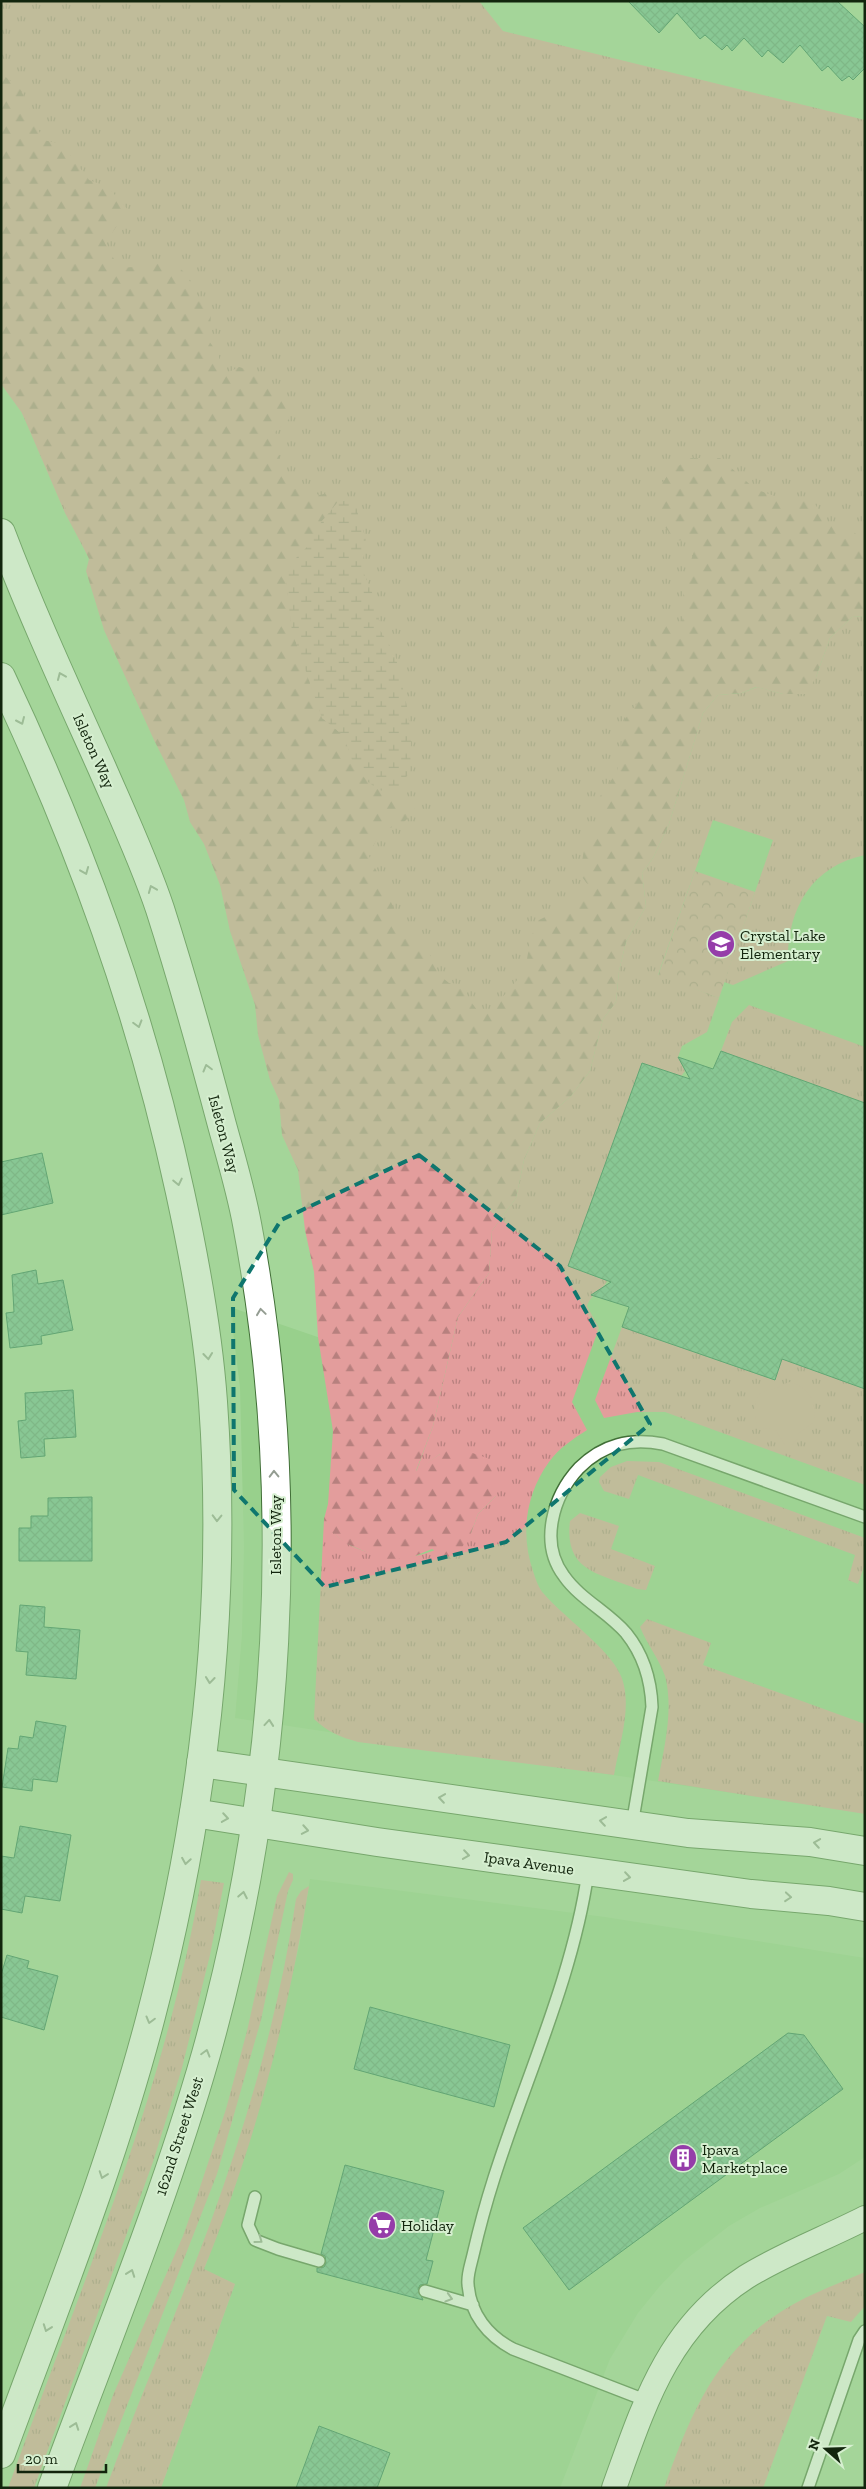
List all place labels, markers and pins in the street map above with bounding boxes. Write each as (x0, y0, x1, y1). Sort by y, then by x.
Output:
place label: Crystal Lake Elementary (740, 926, 826, 963)
school or university icon: Crystal Lake Elementary (706, 929, 736, 959)
place label: Ipava Marketplace (702, 2140, 788, 2177)
building icon: Ipava Marketplace (668, 2143, 698, 2173)
supermarket icon: Holiday (367, 2210, 397, 2240)
place label: Holiday (401, 2216, 455, 2235)

